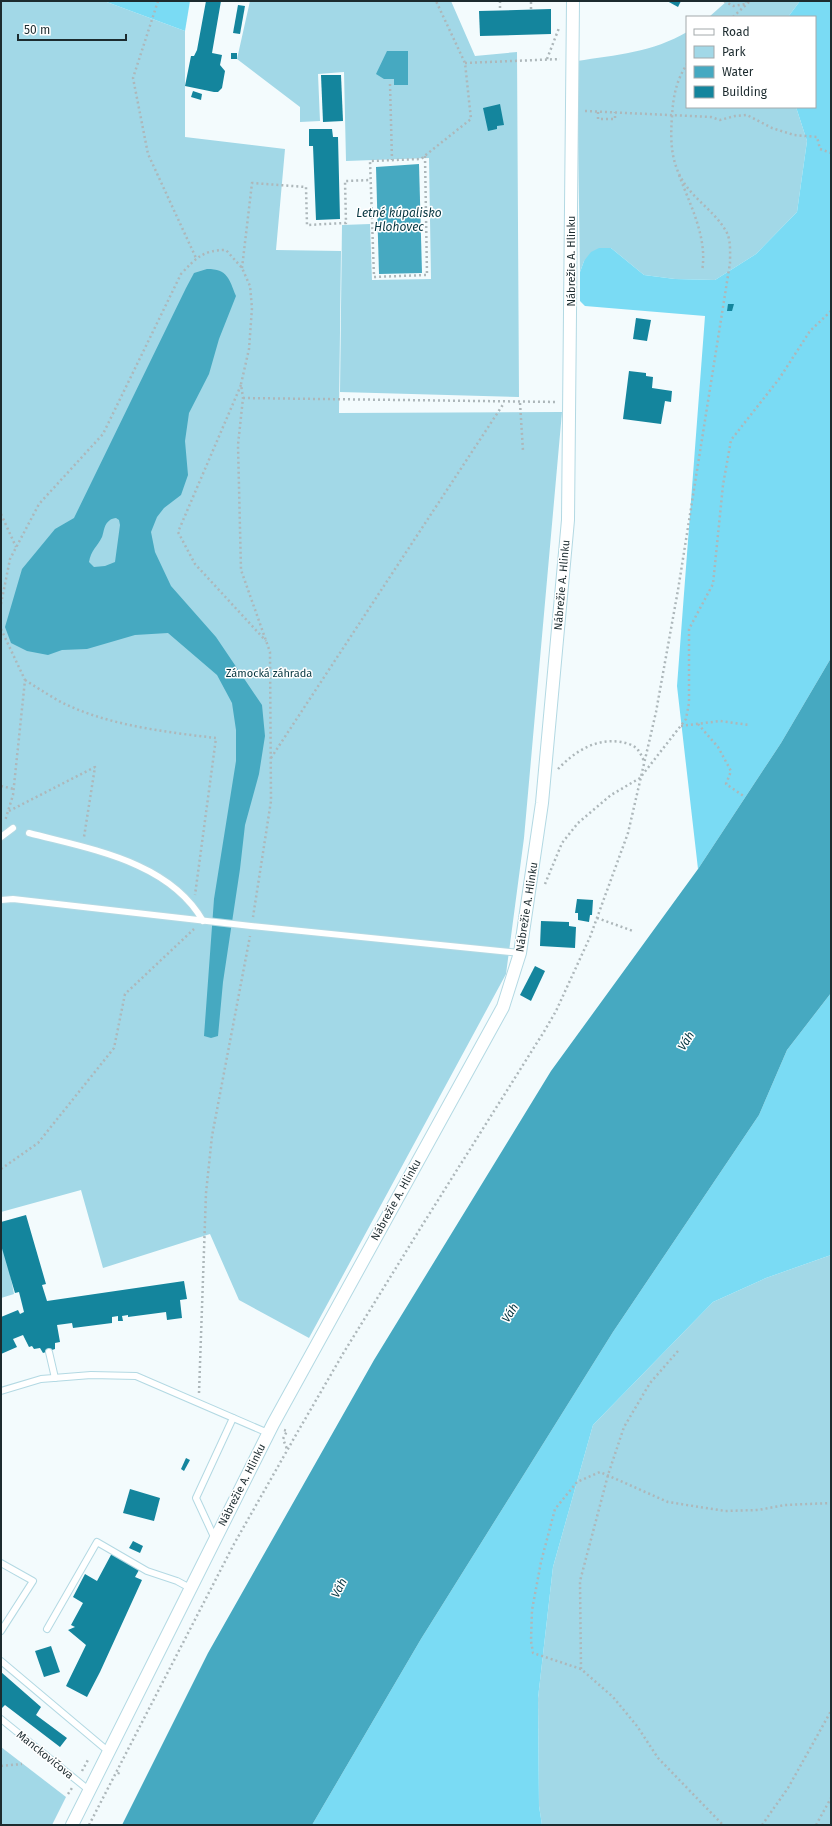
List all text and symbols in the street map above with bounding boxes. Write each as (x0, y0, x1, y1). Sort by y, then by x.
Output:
scale bar (18, 16, 126, 42)
legend (686, 16, 816, 108)
text: 50 m (24, 23, 50, 37)
text: Road (722, 25, 750, 39)
text: Park (722, 45, 746, 59)
text: Water (722, 65, 754, 79)
text: Building (722, 85, 768, 99)
water label: Letné kúpalisko Hlohovec (356, 206, 442, 234)
street label: Nábrežie A. Hlinku (565, 216, 578, 306)
street label: Nábrežie A. Hlinku (552, 539, 572, 631)
park label: Zámocká záhrada (226, 667, 312, 680)
street label: Nábrežie A. Hlinku (513, 861, 541, 953)
water label: Váh (675, 1029, 697, 1053)
street label: Nábrežie A. Hlinku (368, 1157, 424, 1243)
water label: Váh (499, 1301, 521, 1325)
street label: Nábrežie A. Hlinku (216, 1442, 268, 1528)
water label: Váh (328, 1576, 350, 1600)
street label: Manckovičova (14, 1728, 76, 1782)

